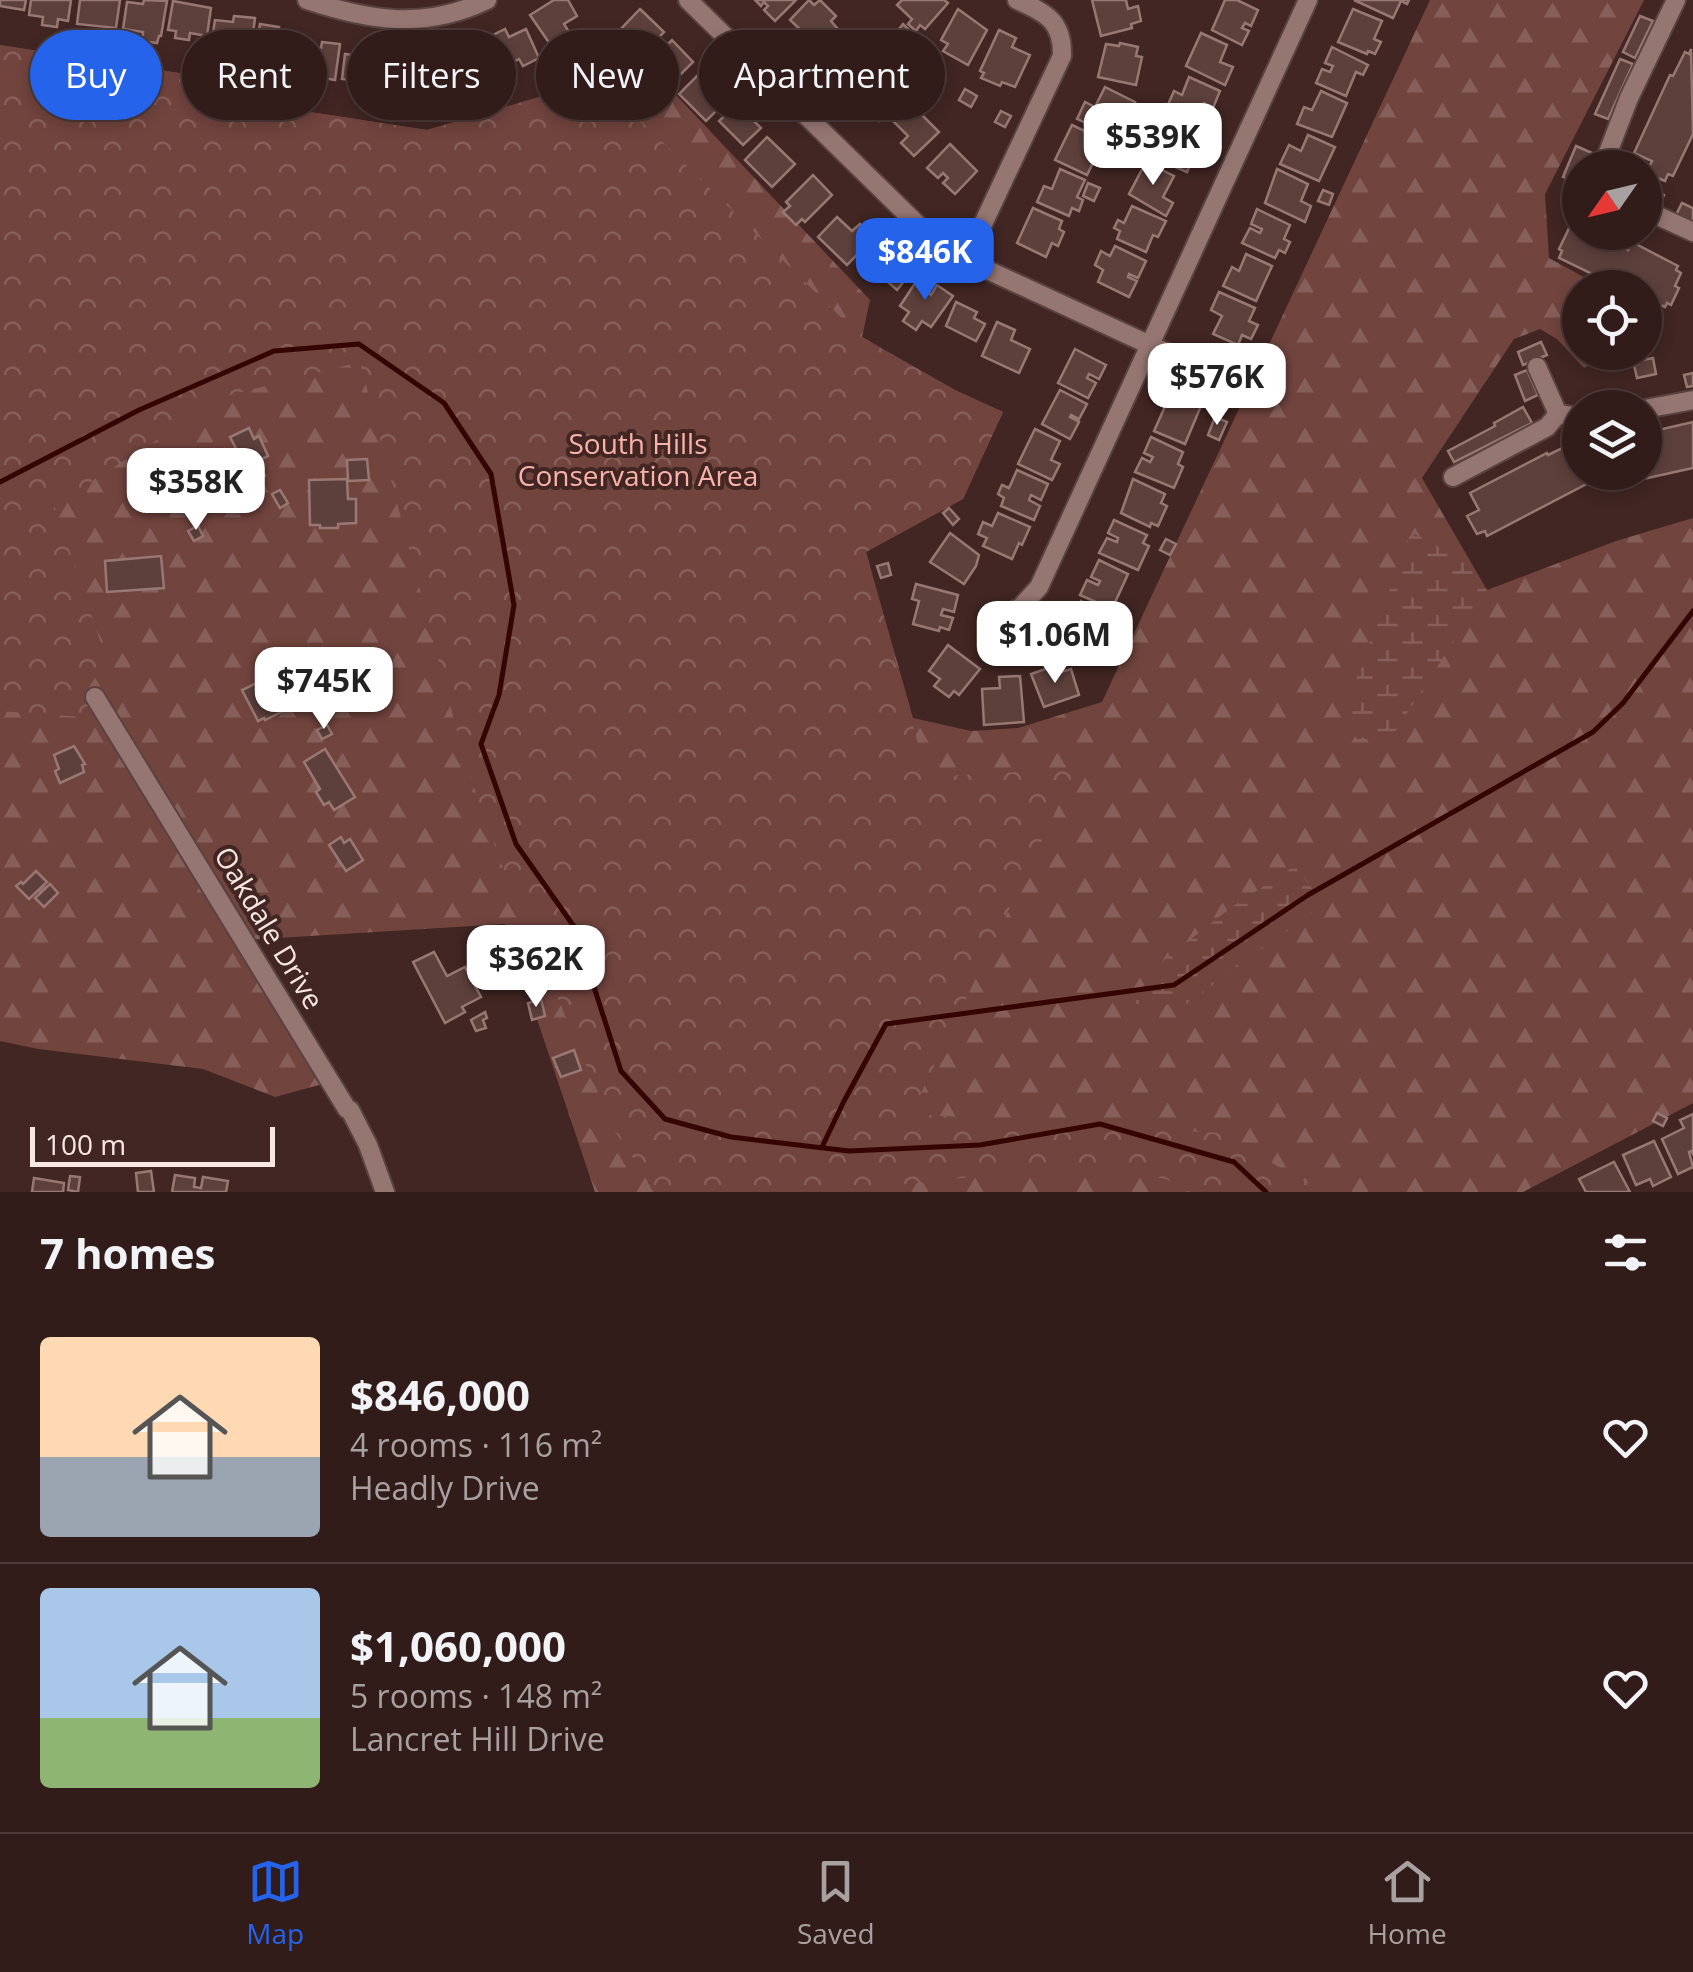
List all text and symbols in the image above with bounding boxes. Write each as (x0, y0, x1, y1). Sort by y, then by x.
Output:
chip: Buy (30, 30, 162, 120)
chip: Rent (182, 30, 327, 120)
chip: Filters (347, 30, 516, 120)
chip: New (536, 30, 679, 120)
chip: Apartment (699, 30, 945, 120)
pin: $539K (1083, 103, 1223, 188)
text: $539K (1106, 114, 1200, 157)
north arrow (1562, 150, 1662, 250)
map controls (1562, 150, 1662, 490)
pin: $846K (855, 218, 995, 303)
text: $846K (878, 229, 972, 272)
button: locate (1562, 270, 1662, 370)
pin: $576K (1147, 343, 1287, 428)
text: $576K (1170, 354, 1264, 397)
button: layers (1562, 390, 1662, 490)
park label: South Hills Conservation Area (518, 424, 758, 494)
pin: $358K (126, 448, 266, 533)
text: $358K (149, 459, 243, 502)
pin: $1.06M (974, 601, 1136, 686)
text: $1.06M (999, 612, 1111, 655)
pin: $745K (254, 647, 394, 732)
text: $745K (277, 658, 371, 701)
street label: Oakdale Drive (206, 839, 333, 1016)
pin: $362K (466, 925, 606, 1010)
text: $362K (489, 936, 583, 979)
scale bar (30, 1122, 275, 1166)
text: 100 m (45, 1125, 126, 1163)
text: 7 homes (40, 1224, 215, 1281)
icon: filters (1598, 1225, 1653, 1280)
text: $846,000 (350, 1366, 530, 1423)
icon: home (120, 1377, 240, 1497)
icon: heart (1598, 1410, 1653, 1465)
text: 4 rooms · 116 m² (350, 1423, 602, 1466)
text: Headly Drive (350, 1466, 540, 1509)
text: $1,060,000 (350, 1617, 566, 1674)
icon: home (120, 1628, 240, 1748)
icon: heart (1598, 1661, 1653, 1716)
text: 5 rooms · 148 m² (350, 1674, 602, 1717)
text: Lancret Hill Drive (350, 1717, 605, 1760)
tab: Map (246, 1854, 304, 1952)
tab: Saved (797, 1854, 875, 1952)
tab: Home (1367, 1854, 1447, 1952)

